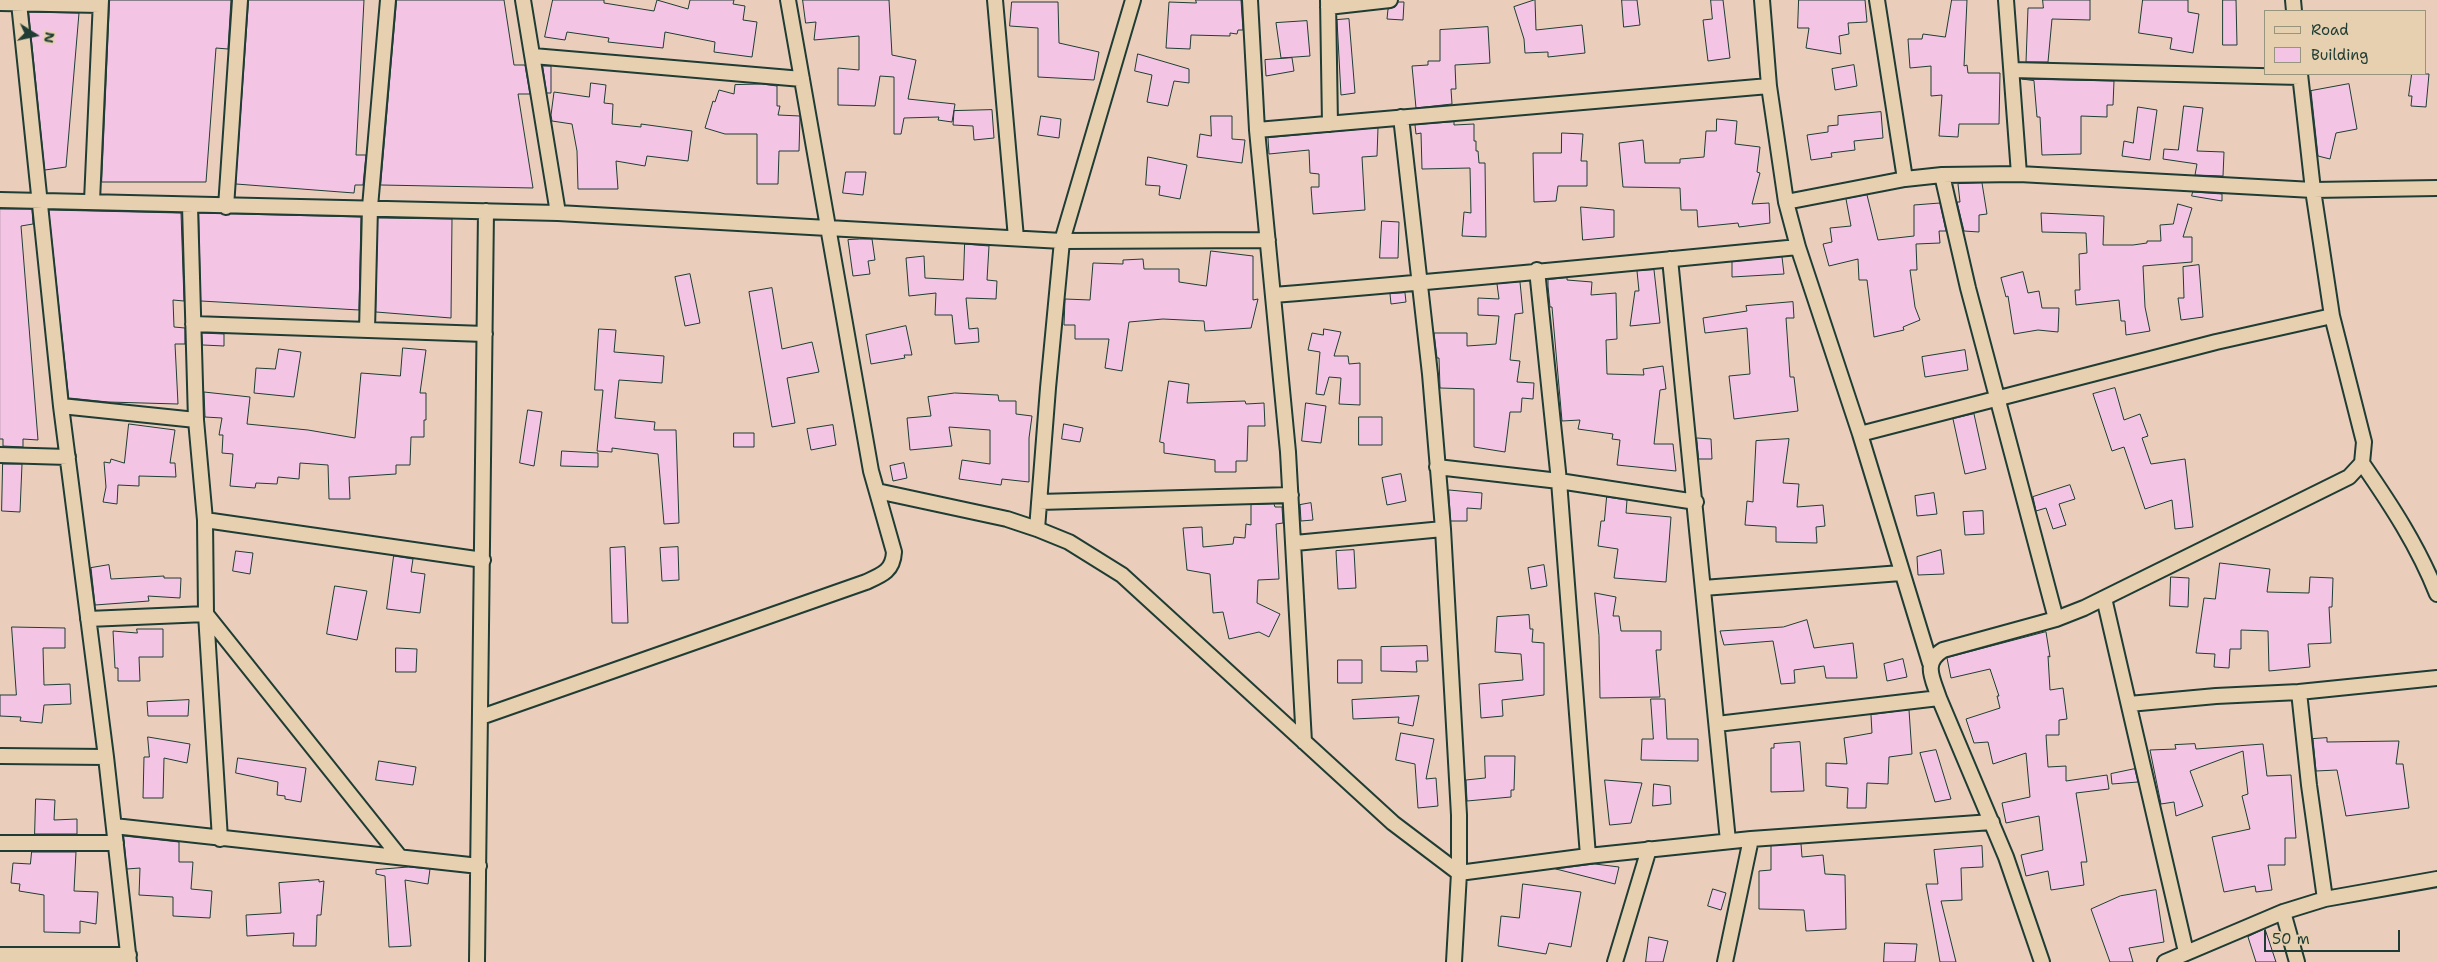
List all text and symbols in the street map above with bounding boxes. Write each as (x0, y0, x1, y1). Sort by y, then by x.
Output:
north arrow (10, 10, 60, 60)
legend (2264, 10, 2427, 75)
text: Road (2311, 20, 2349, 40)
text: N (40, 31, 60, 45)
text: Building (2311, 45, 2368, 65)
scale bar (2267, 920, 2403, 952)
text: 50 m (2272, 929, 2310, 949)

